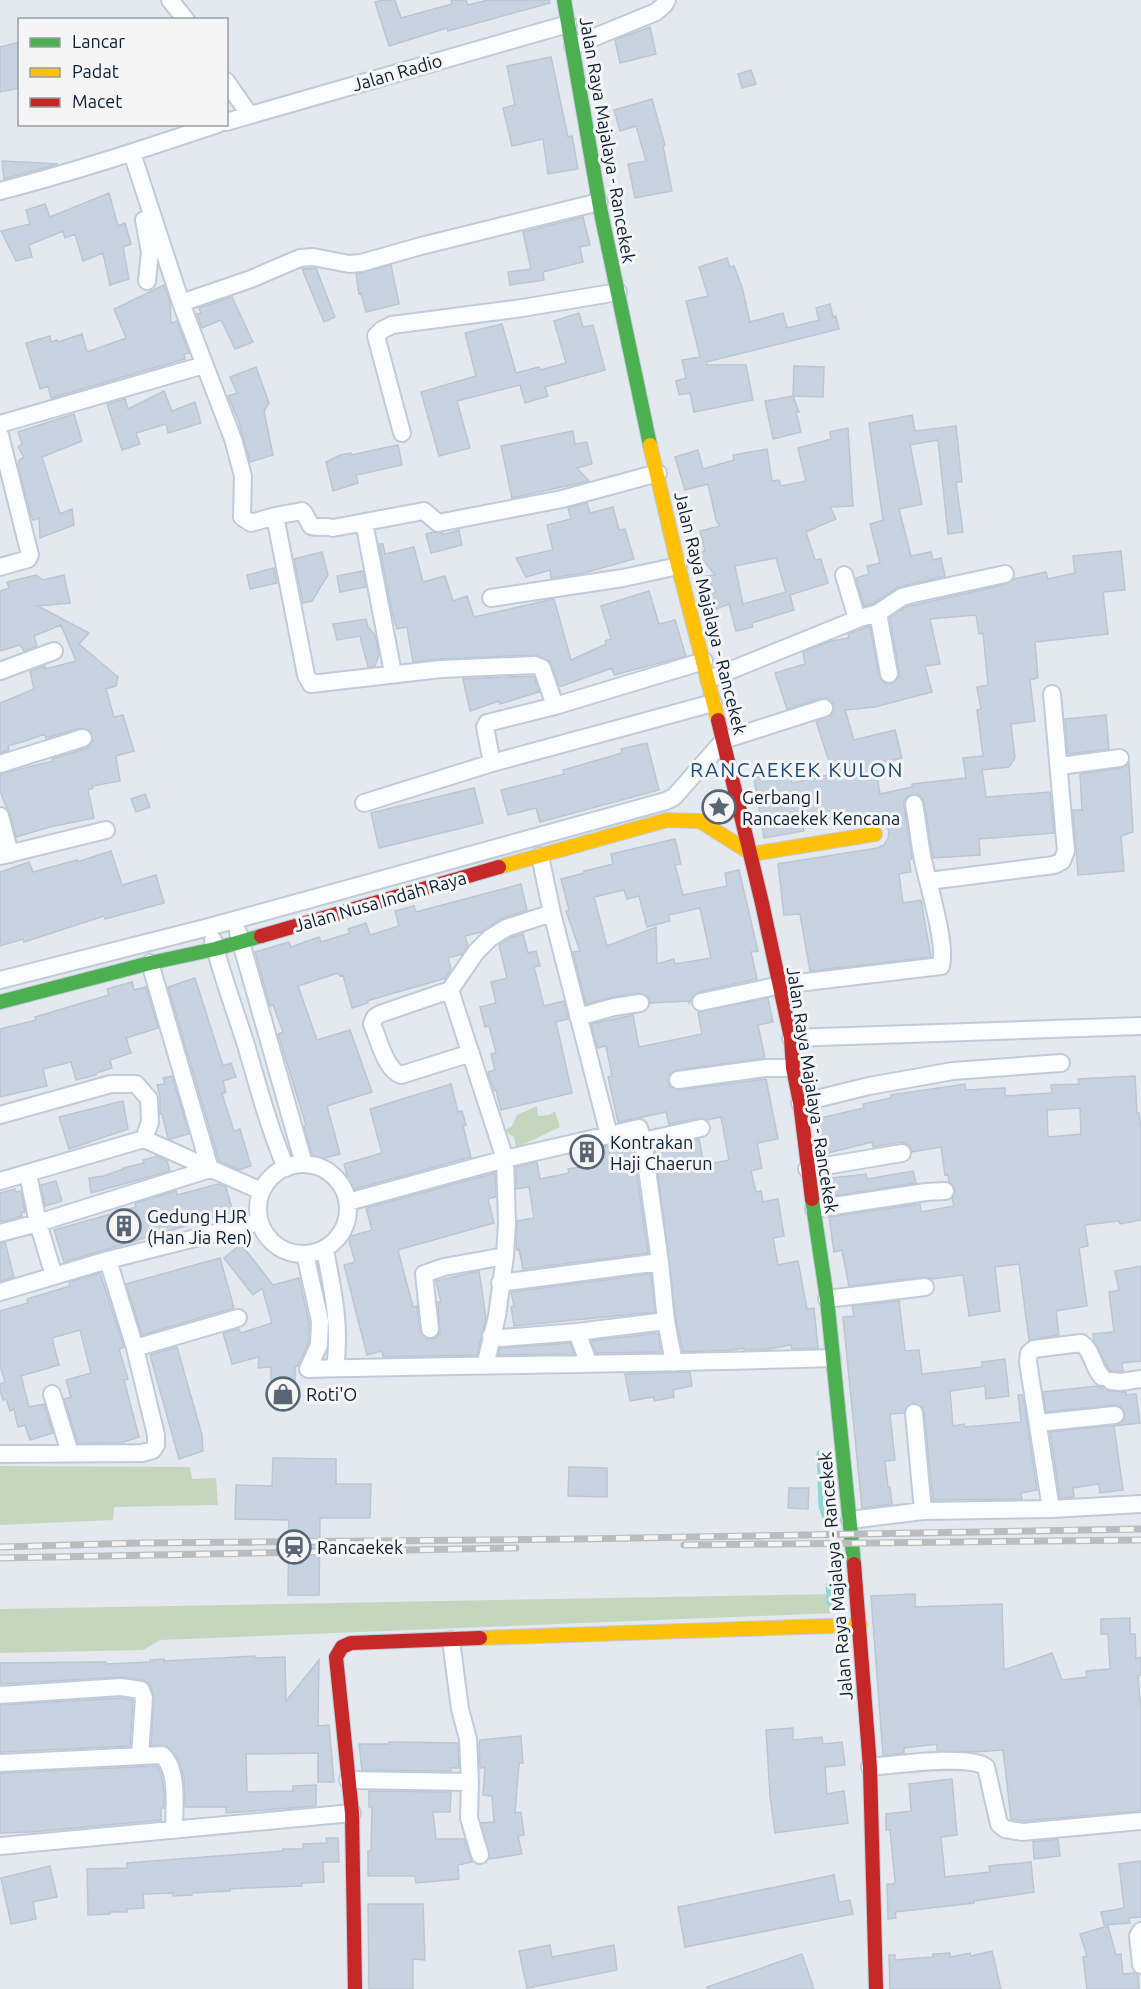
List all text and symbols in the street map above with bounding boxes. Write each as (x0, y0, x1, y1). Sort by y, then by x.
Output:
street label: Jalan Raya Majalaya - Rancekek (576, 15, 640, 265)
legend (18, 18, 228, 126)
text: Lancar (72, 31, 125, 51)
street label: Jalan Radio (350, 50, 444, 94)
text: Padat (72, 61, 119, 81)
text: Macet (72, 91, 122, 111)
street label: Jalan Raya Majalaya - Rancekek (671, 489, 751, 737)
district label: RANCAEKEK KULON (690, 757, 904, 781)
place label: Gerbang I Rancaekek Kencana (742, 787, 900, 828)
place icon: Gerbang I Rancaekek Kencana (701, 789, 737, 825)
street label: Jalan Nusa Indah Raya (292, 867, 468, 935)
street label: Jalan Raya Majalaya - Rancekek (784, 965, 842, 1215)
place label: Kontrakan Haji Chaerun (610, 1132, 713, 1173)
building icon: Kontrakan Haji Chaerun (569, 1134, 605, 1170)
place label: Gedung HJR (Han Jia Ren) (147, 1206, 252, 1248)
building icon: Gedung HJR (Han Jia Ren) (106, 1208, 142, 1244)
shop icon: Roti'O (265, 1376, 301, 1412)
place label: Roti'O (306, 1384, 357, 1404)
street label: Jalan Raya Majalaya - Rancekek (814, 1451, 856, 1701)
station icon: Rancaekek (276, 1529, 312, 1565)
place label: Rancaekek (317, 1537, 403, 1557)

